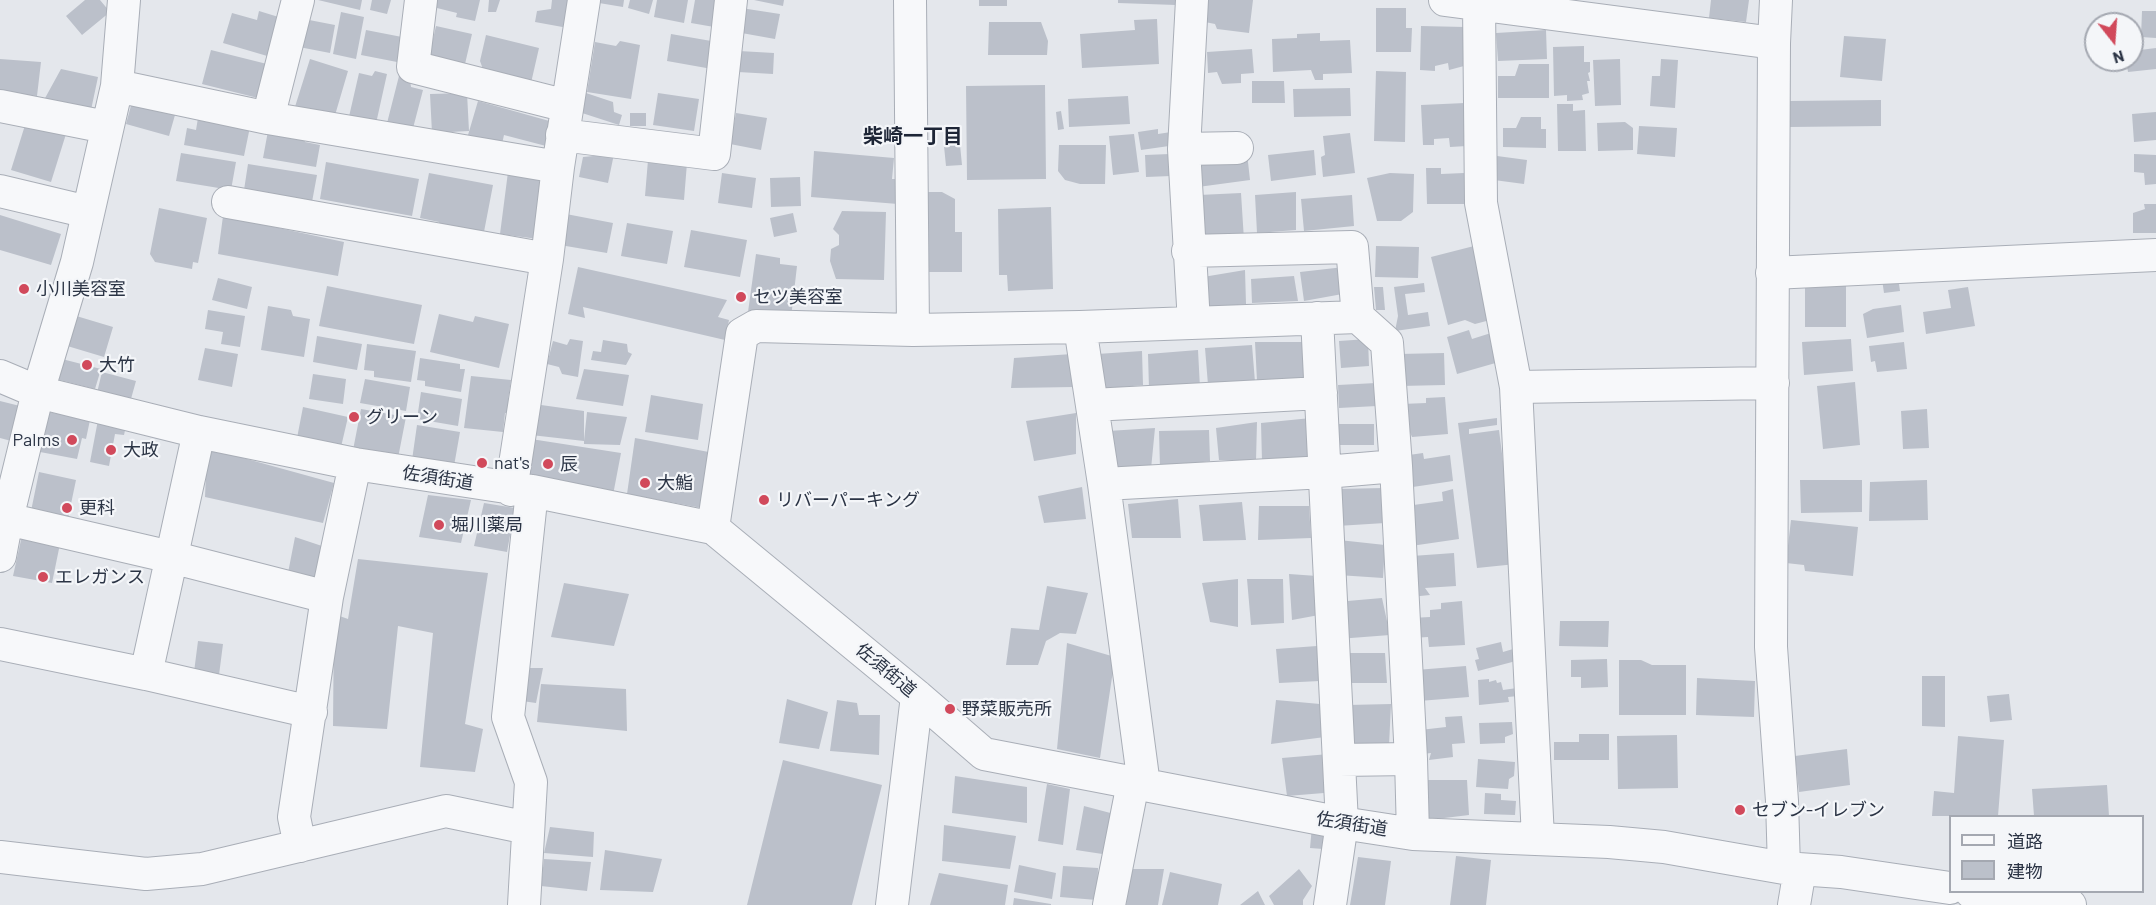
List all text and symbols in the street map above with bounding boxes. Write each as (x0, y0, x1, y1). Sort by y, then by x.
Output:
north arrow (2084, 12, 2144, 72)
text: N (2111, 47, 2127, 68)
district label: 柴崎一丁目 (863, 124, 963, 148)
place label: 小川美容室 (36, 278, 126, 300)
marker: 小川美容室 (17, 282, 31, 296)
place label: セツ美容室 (753, 286, 843, 308)
marker: セツ美容室 (734, 290, 748, 304)
place label: 大竹 (99, 354, 135, 376)
marker: 大竹 (80, 358, 94, 372)
place label: グリーン (366, 406, 438, 428)
marker: グリーン (347, 410, 361, 424)
place label: Palms (13, 429, 60, 451)
marker: Palms (65, 433, 79, 447)
place label: 大政 (123, 439, 159, 461)
marker: 大政 (104, 443, 118, 457)
place label: nat's (494, 452, 530, 474)
place label: 辰 (560, 453, 578, 475)
marker: nat's (475, 456, 489, 470)
marker: 辰 (541, 457, 555, 471)
street label: 佐須街道 (401, 462, 475, 494)
place label: 大鮨 (657, 472, 693, 494)
marker: 大鮨 (638, 476, 652, 490)
place label: リバーパーキング (776, 489, 920, 511)
marker: リバーパーキング (757, 493, 771, 507)
place label: 更科 (79, 497, 115, 519)
marker: 更科 (60, 501, 74, 515)
place label: 堀川薬局 (451, 514, 523, 536)
marker: 堀川薬局 (432, 518, 446, 532)
place label: エレガンス (55, 566, 145, 588)
marker: エレガンス (36, 570, 50, 584)
street label: 佐須街道 (851, 639, 921, 701)
place label: 野菜販売所 (962, 698, 1052, 720)
marker: 野菜販売所 (943, 702, 957, 716)
place label: セブン-イレブン (1752, 799, 1885, 821)
marker: セブン-イレブン (1733, 803, 1747, 817)
street label: 佐須街道 (1315, 808, 1389, 840)
legend (1949, 815, 2144, 893)
text: 道路 (2007, 830, 2043, 852)
text: 建物 (2007, 860, 2043, 882)

